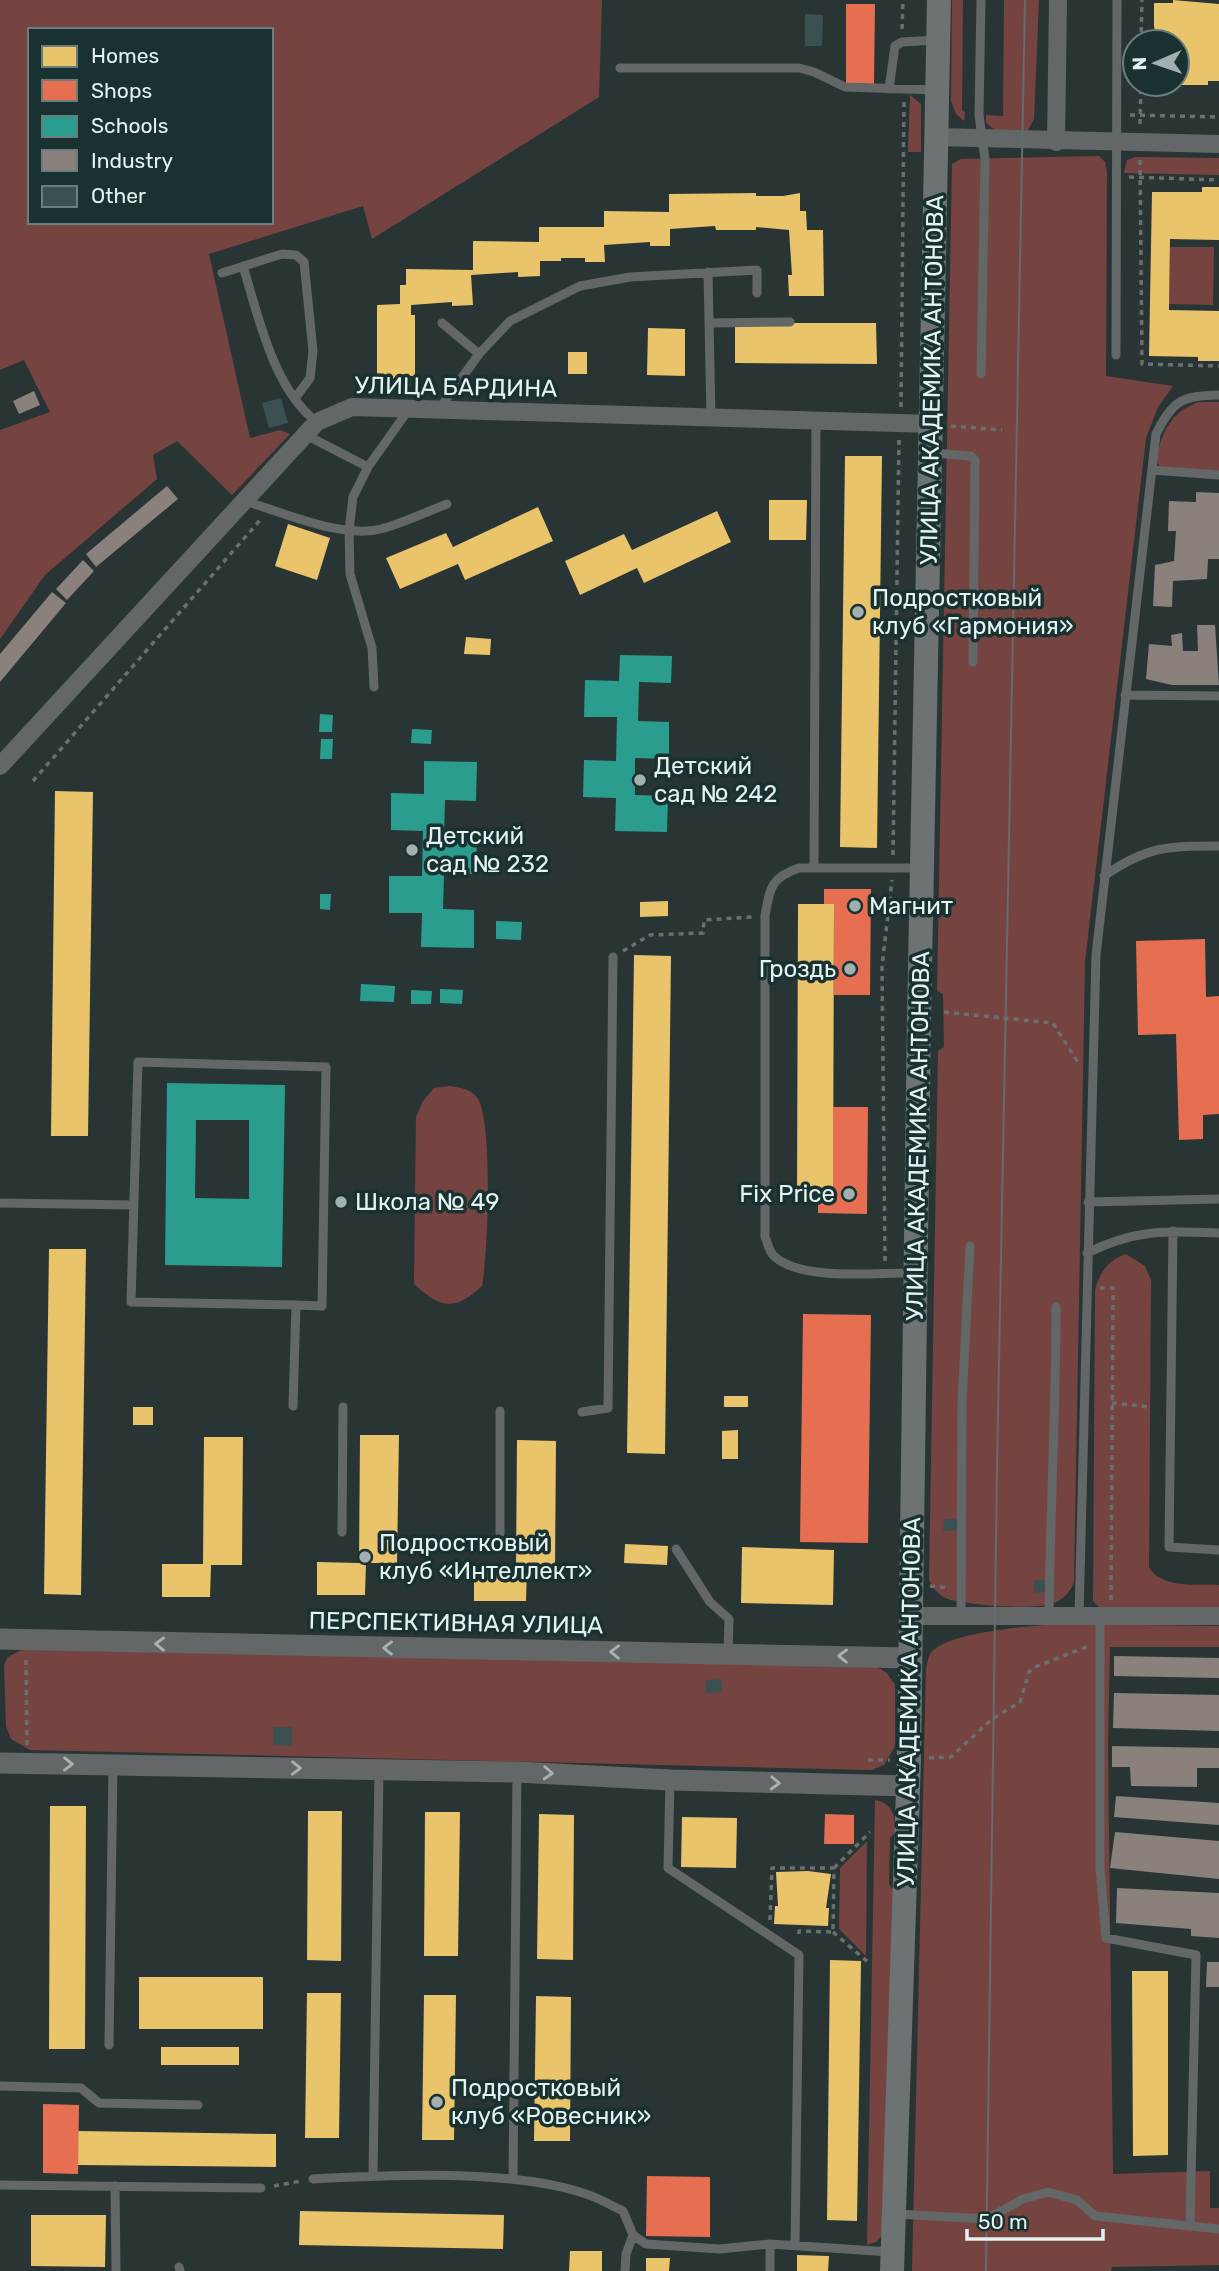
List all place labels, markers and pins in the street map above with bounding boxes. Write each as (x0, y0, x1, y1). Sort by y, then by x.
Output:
place label: Подростковый клуб «Гармония» (872, 584, 1074, 640)
marker: Подростковый клуб «Гармония» (850, 604, 866, 620)
place label: Детский сад № 242 (654, 752, 777, 808)
marker: Детский сад № 242 (632, 772, 648, 788)
place label: Детский сад № 232 (426, 822, 549, 878)
marker: Детский сад № 232 (404, 842, 420, 858)
place label: Магнит (869, 892, 953, 920)
marker: Магнит (847, 898, 863, 914)
place label: Гроздь (759, 955, 836, 983)
marker: Гроздь (842, 961, 858, 977)
place label: Fix Price (739, 1180, 835, 1208)
marker: Fix Price (841, 1186, 857, 1202)
place label: Школа № 49 (355, 1188, 499, 1216)
marker: Школа № 49 (333, 1194, 349, 1210)
place label: Подростковый клуб «Интеллект» (379, 1529, 592, 1585)
marker: Подростковый клуб «Интеллект» (357, 1549, 373, 1565)
place label: Подростковый клуб «Ровесник» (451, 2074, 651, 2130)
marker: Подростковый клуб «Ровесник» (429, 2094, 445, 2110)

